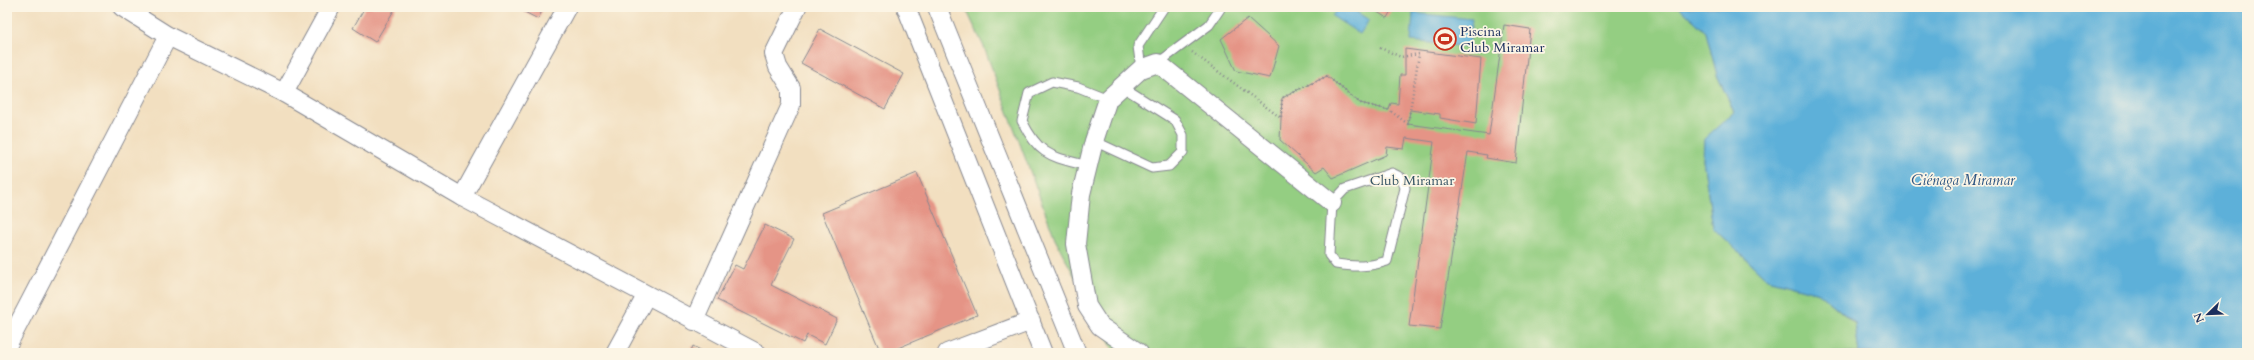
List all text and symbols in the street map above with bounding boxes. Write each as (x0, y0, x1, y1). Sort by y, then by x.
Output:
place label: Piscina Club Miramar (1460, 22, 1545, 57)
sports icon: Piscina Club Miramar (1432, 26, 1458, 52)
water label: Ciénaga Miramar (1911, 170, 2016, 190)
park label: Club Miramar (1370, 171, 1455, 190)
north arrow (2188, 294, 2228, 334)
text: N (2190, 310, 2208, 325)

